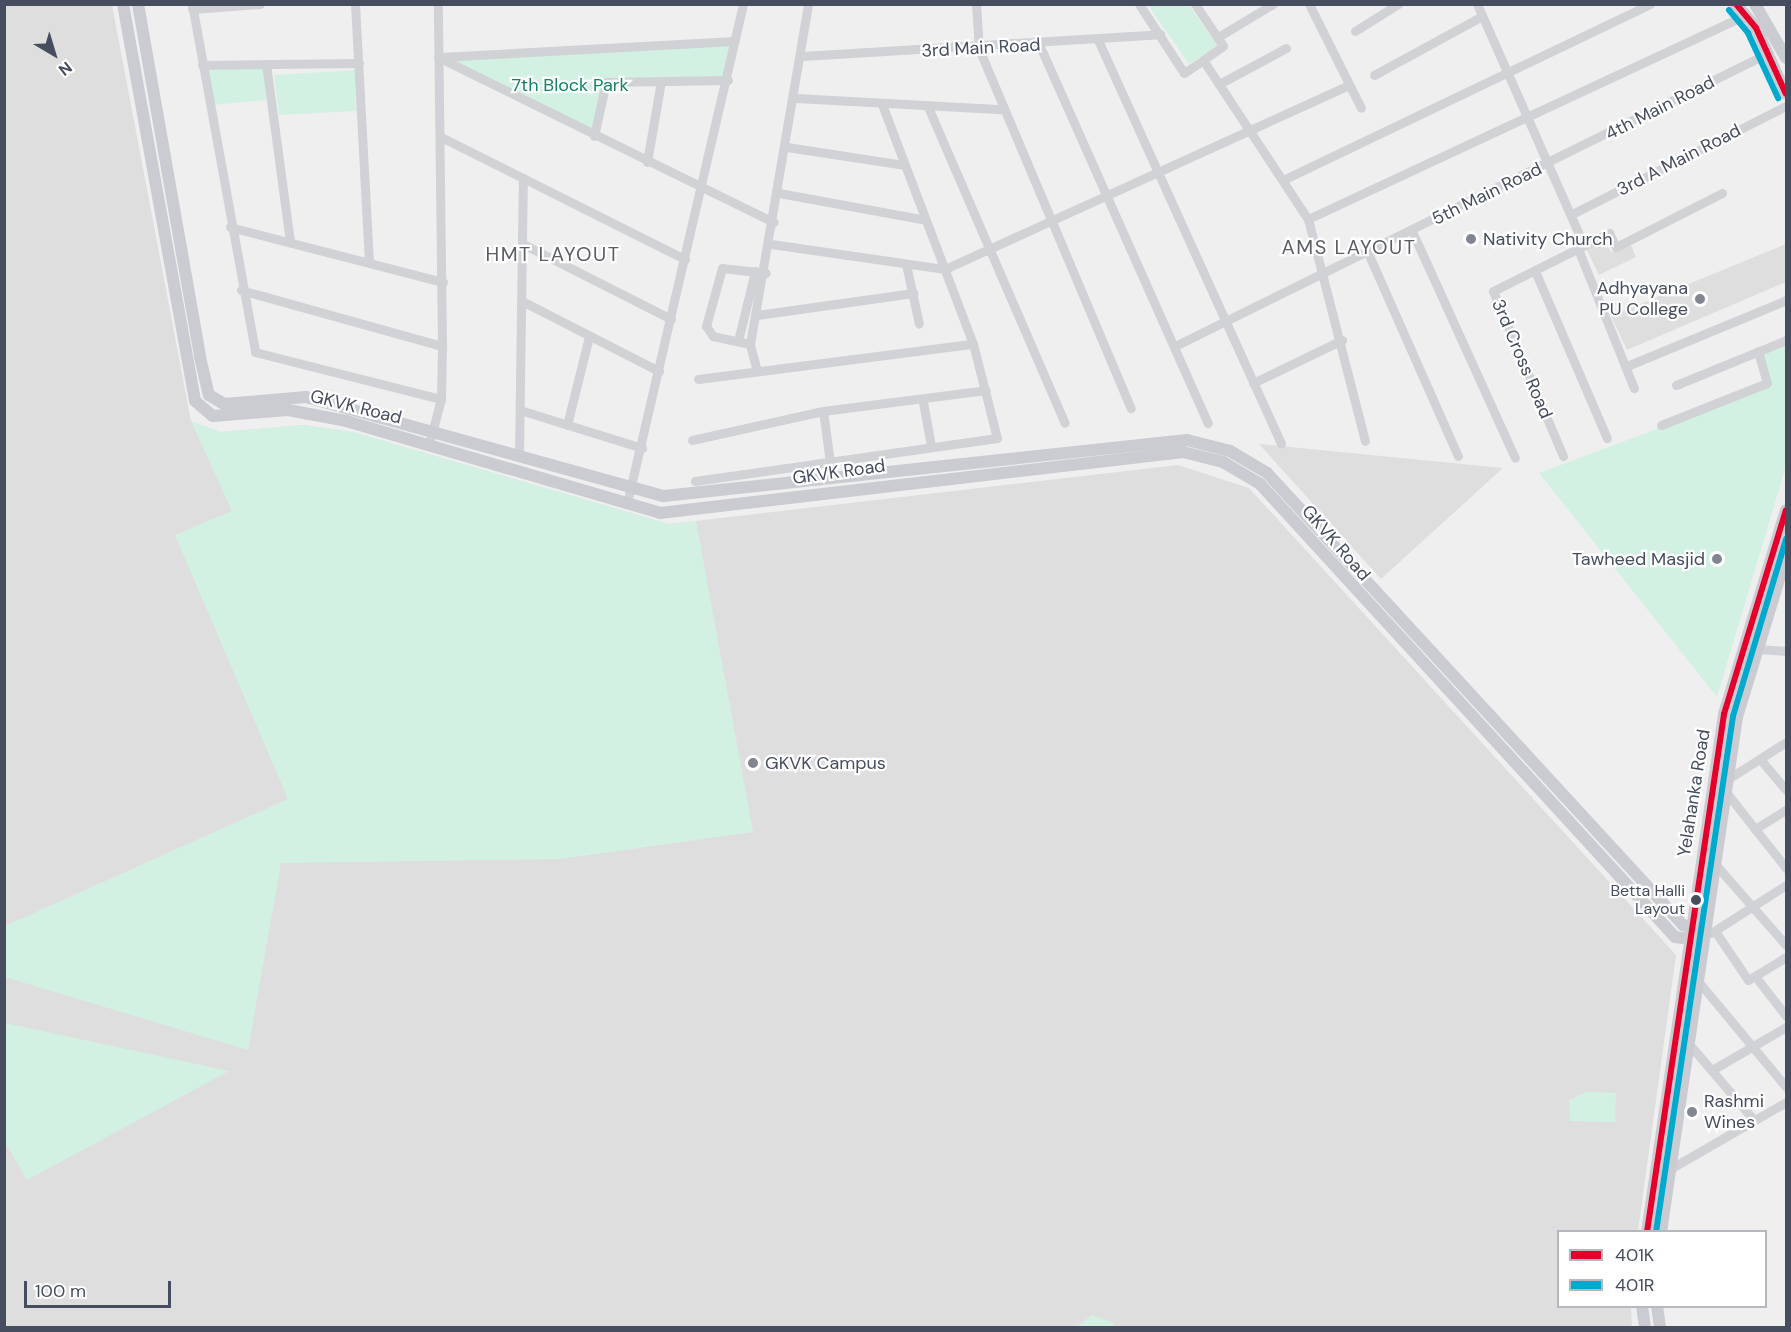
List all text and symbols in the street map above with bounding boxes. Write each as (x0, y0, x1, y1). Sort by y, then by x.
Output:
north arrow (24, 24, 84, 84)
street label: 3rd Main Road (921, 34, 1041, 62)
text: N (54, 57, 76, 80)
street label: 4th Main Road (1602, 71, 1718, 145)
park label: 7th Block Park (511, 74, 629, 96)
street label: 3rd A Main Road (1613, 119, 1745, 201)
street label: 5th Main Road (1429, 158, 1545, 230)
place label: Nativity Church (1483, 228, 1613, 250)
marker: Nativity Church (1464, 232, 1478, 246)
district label: AMS LAYOUT (1282, 235, 1416, 259)
district label: HMT LAYOUT (486, 242, 620, 266)
place label: Adhyayana PU College (1597, 278, 1688, 320)
marker: Adhyayana PU College (1693, 292, 1707, 306)
street label: 3rd Cross Road (1487, 296, 1557, 422)
street label: GKVK Road (308, 385, 404, 429)
street label: GKVK Road (791, 455, 887, 489)
street label: GKVK Road (1297, 501, 1375, 585)
place label: Tawheed Masjid (1572, 548, 1705, 570)
marker: Tawheed Masjid (1710, 552, 1724, 566)
street label: Yelahanka Road (1673, 728, 1715, 858)
place label: GKVK Campus (765, 752, 886, 774)
marker: GKVK Campus (746, 756, 760, 770)
place label: Betta Halli Layout (1610, 881, 1685, 919)
marker: Betta Halli Layout (1690, 894, 1702, 906)
place label: Rashmi Wines (1704, 1091, 1764, 1134)
marker: Rashmi Wines (1685, 1105, 1699, 1119)
legend (1557, 1230, 1767, 1308)
text: 401K (1615, 1243, 1654, 1267)
scale bar (27, 1269, 174, 1307)
text: 401R (1615, 1273, 1655, 1297)
text: 100 m (35, 1279, 86, 1303)

